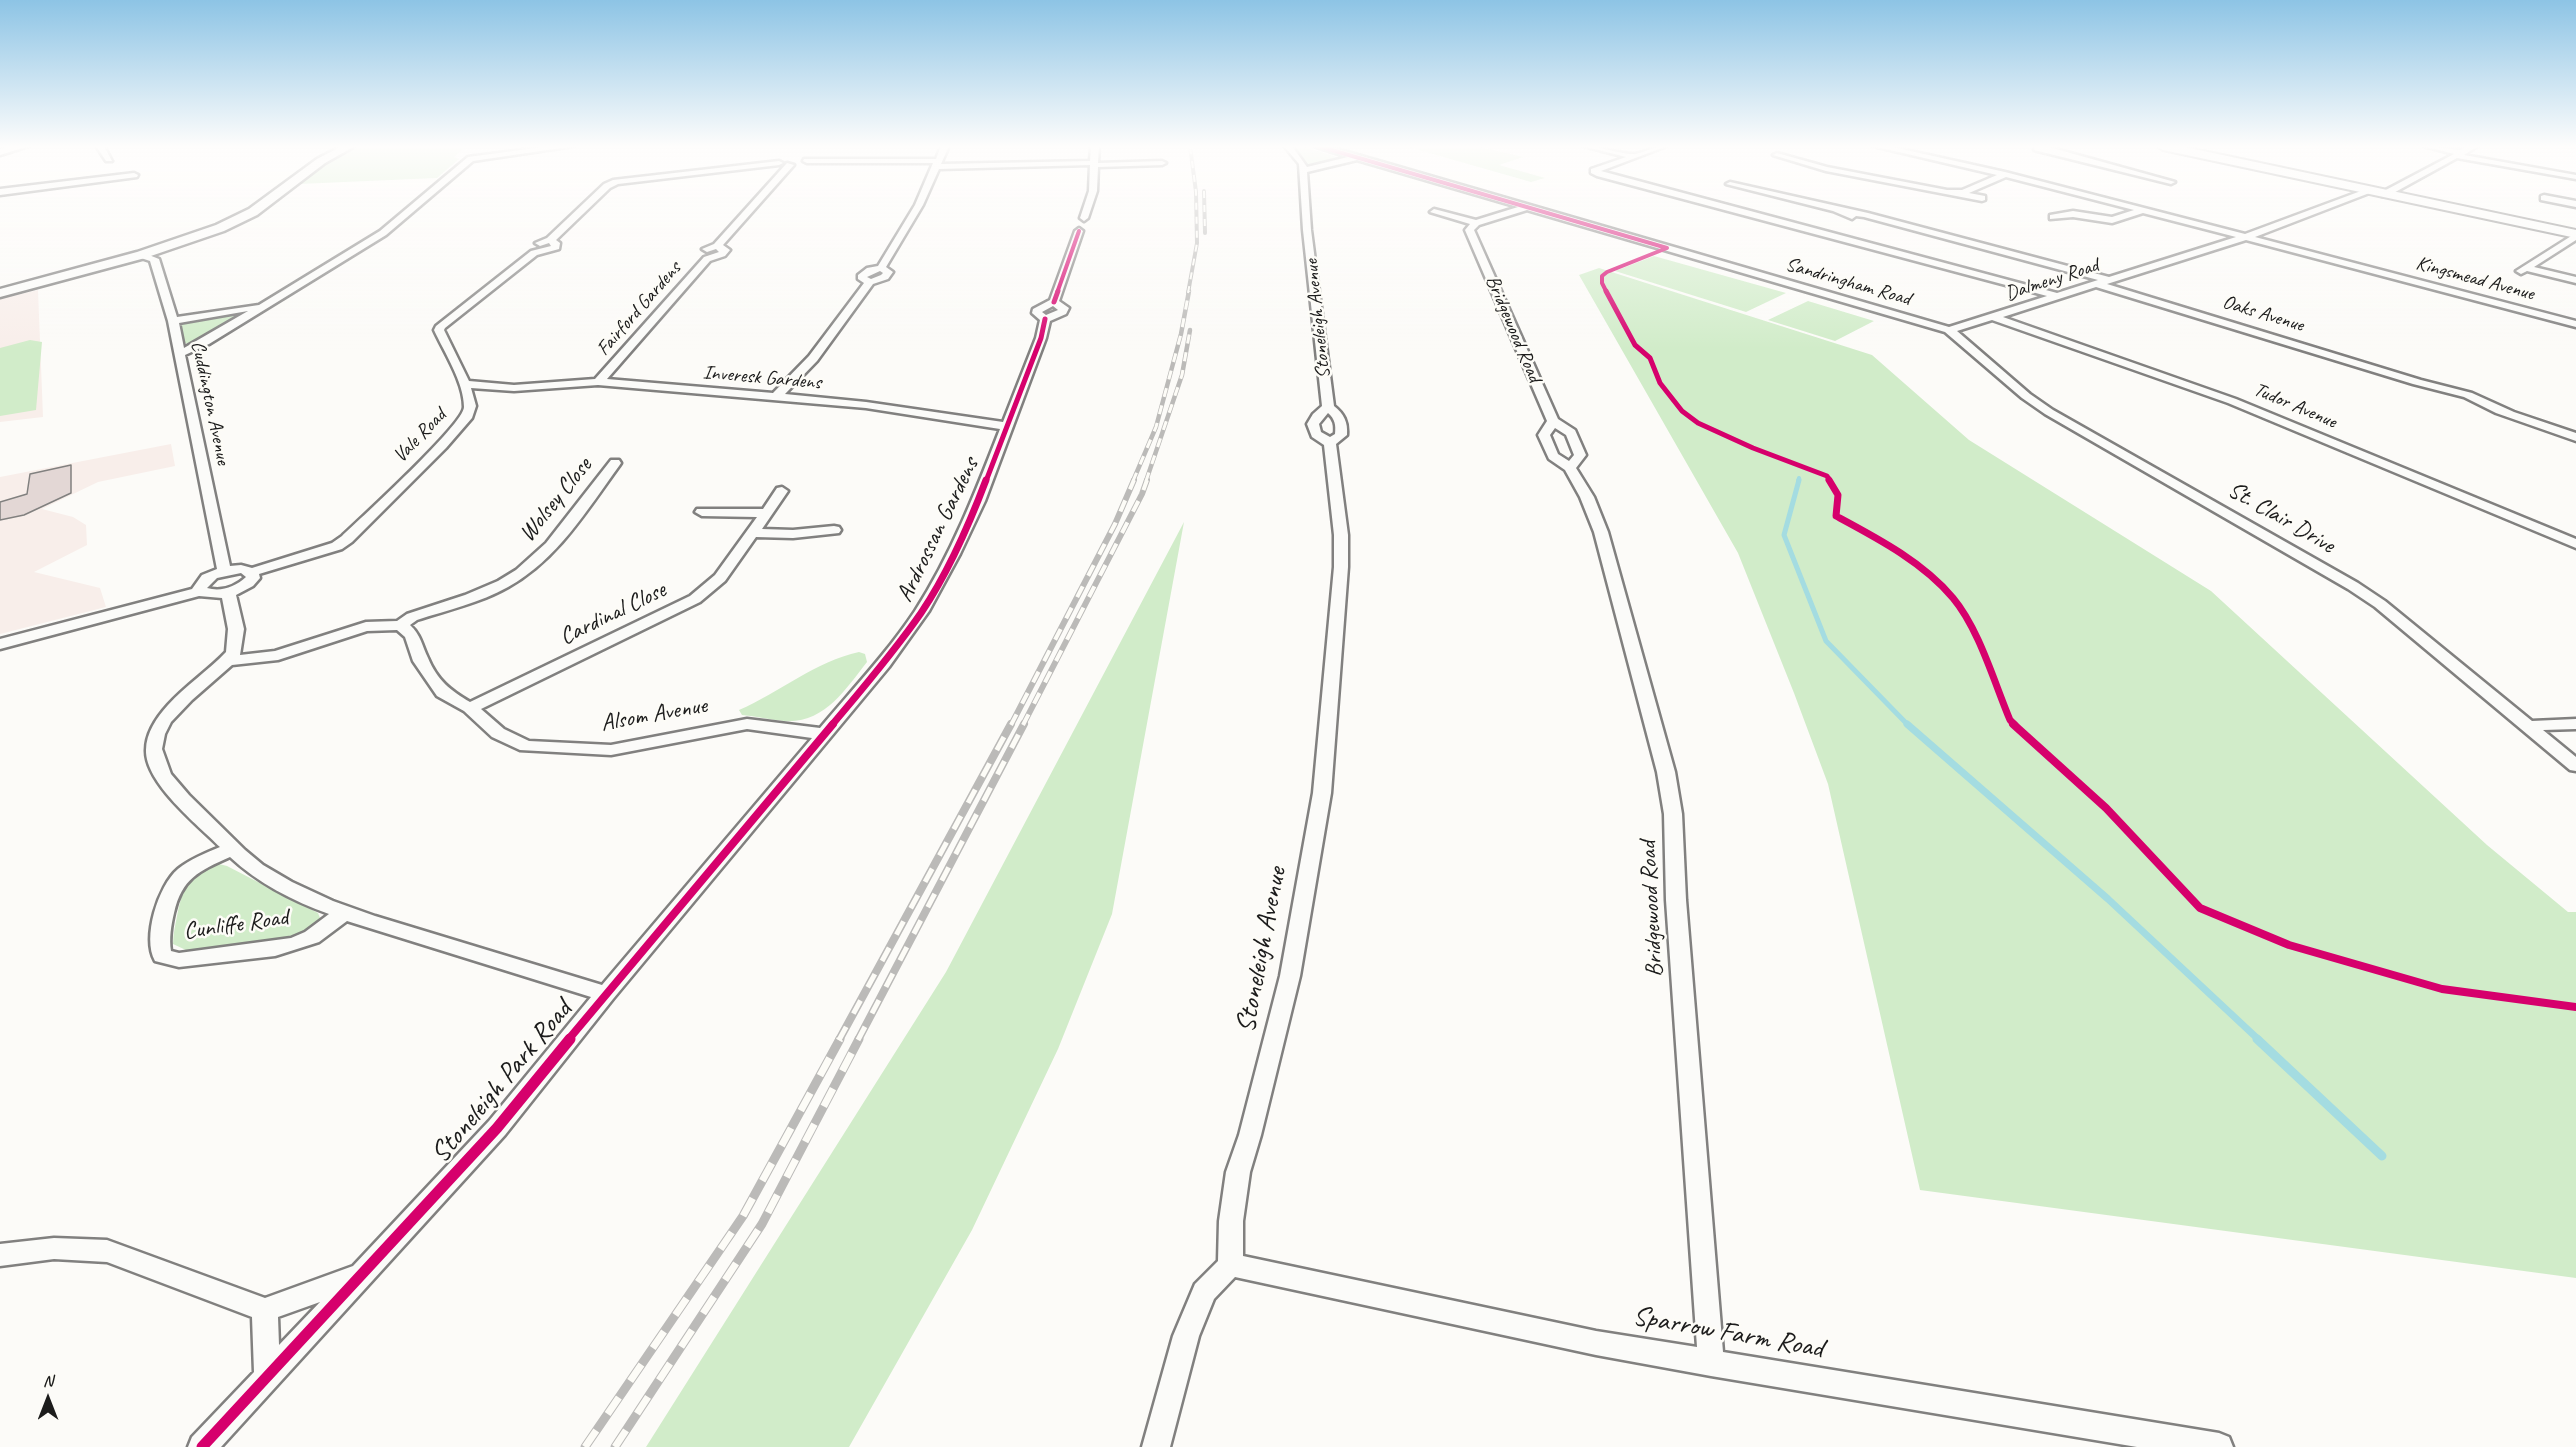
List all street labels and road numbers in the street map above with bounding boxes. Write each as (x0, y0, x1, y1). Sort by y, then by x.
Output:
street label: Kingsmead Avenue (2413, 252, 2537, 306)
street label: Sandringham Road (1783, 253, 1913, 311)
street label: Dalmeny Road (2002, 254, 2102, 306)
street label: Fairford Gardens (592, 257, 686, 361)
street label: Stoneleigh Avenue (1300, 258, 1336, 380)
street label: Bridgewood Road (1480, 272, 1546, 386)
street label: Oaks Avenue (2220, 290, 2306, 338)
street label: Cuddington Avenue (185, 339, 235, 467)
street label: Inveresk Gardens (702, 361, 822, 395)
street label: Tudor Avenue (2250, 378, 2340, 434)
street label: Vale Road (389, 404, 451, 468)
street label: Wolsey Close (513, 452, 599, 548)
street label: Ardrossan Gardens (891, 453, 985, 607)
street label: St. Clair Drive (2222, 476, 2340, 560)
street label: Cardinal Close (555, 576, 671, 652)
street label: Alsom Avenue (599, 692, 709, 738)
street label: Bridgewood Road (1634, 840, 1670, 978)
street label: Stoneleigh Avenue (1229, 864, 1295, 1036)
street label: Cunliffe Road (182, 903, 290, 947)
street label: Stoneleigh Park Road (424, 994, 580, 1170)
street label: Sparrow Farm Road (1630, 1300, 1826, 1366)

